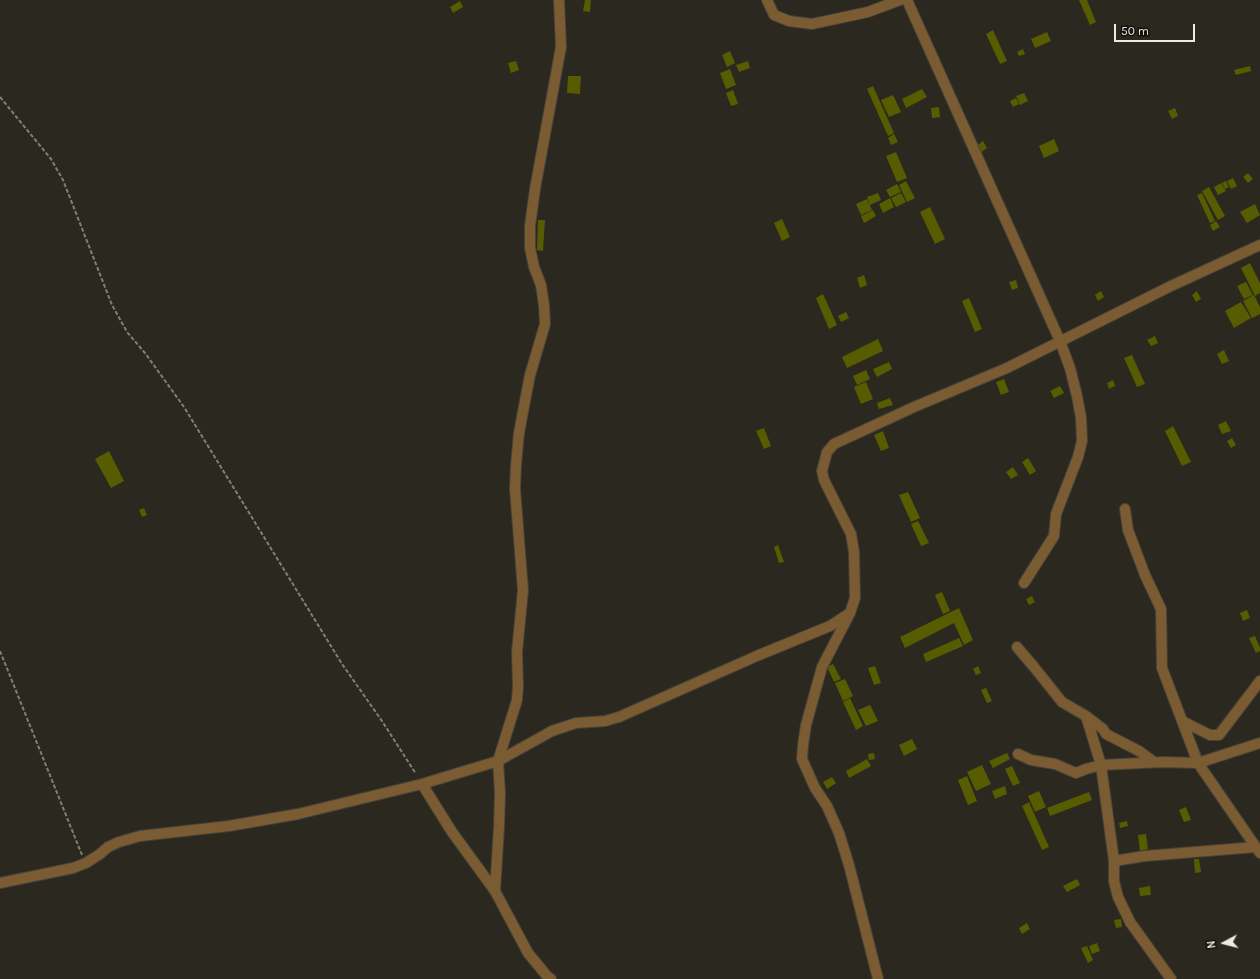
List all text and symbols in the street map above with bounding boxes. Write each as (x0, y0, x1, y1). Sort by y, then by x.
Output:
scale bar (1116, 16, 1197, 42)
text: 50 m (1121, 24, 1149, 38)
north arrow (1204, 923, 1244, 963)
text: N (1205, 940, 1219, 949)

